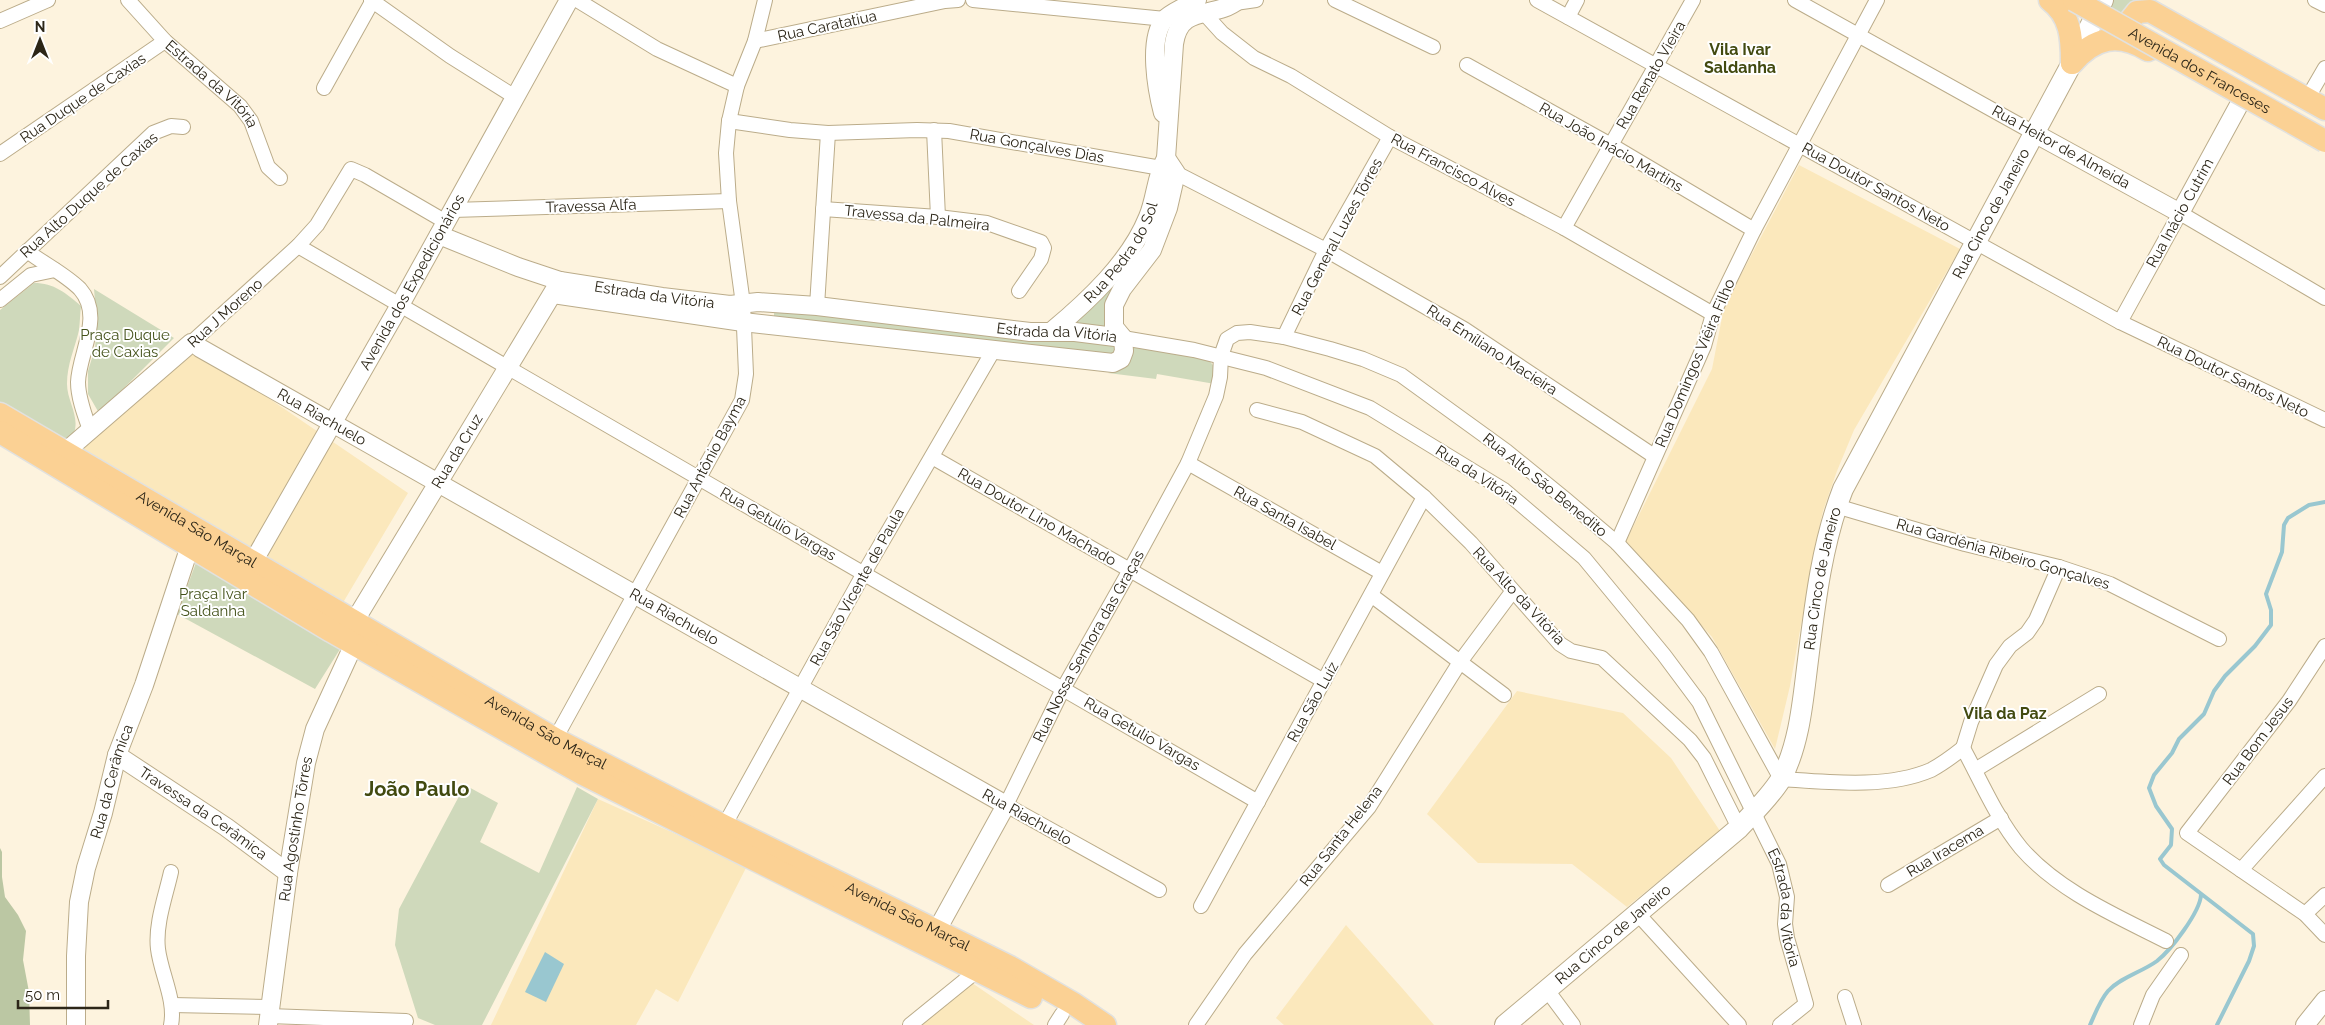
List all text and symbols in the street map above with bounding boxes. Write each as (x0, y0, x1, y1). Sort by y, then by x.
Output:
street label: Rua Caratatiua (776, 7, 878, 45)
north arrow (15, 15, 65, 65)
street label: Rua Renato Vieira (1613, 18, 1689, 132)
text: N (35, 19, 45, 35)
street label: Avenida dos Franceses (2126, 24, 2274, 117)
street label: Estrada da Vitória (162, 36, 262, 130)
district label: Vila Ivar Saldanha (1704, 40, 1776, 77)
street label: Rua Duque de Caxias (17, 49, 149, 147)
street label: Rua João Inácio Martins (1536, 98, 1686, 196)
street label: Rua Heitor de Almeida (1989, 101, 2133, 193)
street label: Rua Gonçalves Dias (968, 125, 1106, 167)
street label: Rua Alto Duque de Caxias (16, 128, 162, 262)
street label: Rua Francisco Alves (1388, 130, 1518, 210)
street label: Rua Doutor Santos Neto (1799, 139, 1953, 235)
street label: Rua Cinco de Janeiro (1949, 145, 2033, 282)
street label: Rua General Luzes Tôrres (1288, 155, 1386, 319)
street label: Rua Inácio Cutrim (2143, 155, 2217, 271)
street label: Avenida dos Expedicionários (356, 191, 469, 373)
street label: Travessa Alfa (545, 195, 637, 217)
street label: Rua Pedra do Sol (1080, 199, 1162, 307)
street label: Travessa da Palmeira (843, 201, 991, 235)
street label: Rua J Moreno (184, 275, 266, 351)
street label: Rua Domingos Viêira Filho (1651, 276, 1739, 450)
street label: Estrada da Vitória (593, 278, 715, 312)
street label: Rua Emíliano Macieira (1423, 301, 1561, 399)
street label: Estrada da Vitória (996, 319, 1118, 346)
park label: Praça Duque de Caxias (80, 326, 170, 361)
street label: Rua Doutor Santos Neto (2154, 332, 2312, 422)
street label: Rua Riachuelo (274, 385, 370, 449)
street label: Rua Antônio Bayma (670, 393, 750, 521)
street label: Rua da Cruz (428, 411, 487, 492)
street label: Rua Alto São Benedito (1479, 429, 1611, 541)
street label: Rua da Vitória (1432, 441, 1522, 509)
street label: Rua Doutor Lino Machado (955, 464, 1119, 570)
street label: Rua Santa Isabel (1230, 482, 1340, 554)
street label: Rua Getulio Vargas (717, 483, 839, 565)
street label: Avenida São Marçal (133, 487, 261, 572)
street label: Rua São Vicente de Paula (806, 505, 908, 669)
street label: Rua Cinco de Janeiro (1800, 505, 1845, 651)
street label: Rua Gardênia Ribeiro Gonçalves (1894, 515, 2112, 593)
street label: Rua Alto da Vitória (1469, 543, 1569, 649)
street label: Rua Nossa Senhora das Graças (1029, 547, 1148, 745)
street label: Rua Riachuelo (626, 584, 722, 649)
park label: Praça Ivar Saldanha (179, 585, 248, 620)
street label: Rua São Luíz (1284, 659, 1342, 745)
street label: Avenida São Marçal (482, 691, 611, 774)
street label: Rua Getulio Vargas (1081, 693, 1203, 775)
street label: Rua Bom Jesus (2219, 693, 2297, 789)
district label: Vila da Paz (1963, 704, 2047, 723)
street label: Rua da Cerâmica (87, 722, 137, 841)
street label: Rua Agostinho Tôrres (275, 754, 316, 902)
street label: Travessa da Cerâmica (136, 763, 271, 863)
district label: João Paulo (365, 777, 469, 801)
street label: Rua Santa Helena (1296, 782, 1386, 890)
street label: Rua Riachuelo (979, 785, 1075, 849)
street label: Rua Iracema (1903, 821, 1987, 881)
street label: Estrada da Vitória (1764, 845, 1804, 969)
street label: Avenida São Marçal (842, 878, 974, 955)
street label: Rua Cinco de Janeiro (1551, 880, 1674, 988)
scale bar (18, 978, 108, 1010)
text: 50 m (25, 986, 60, 1004)

